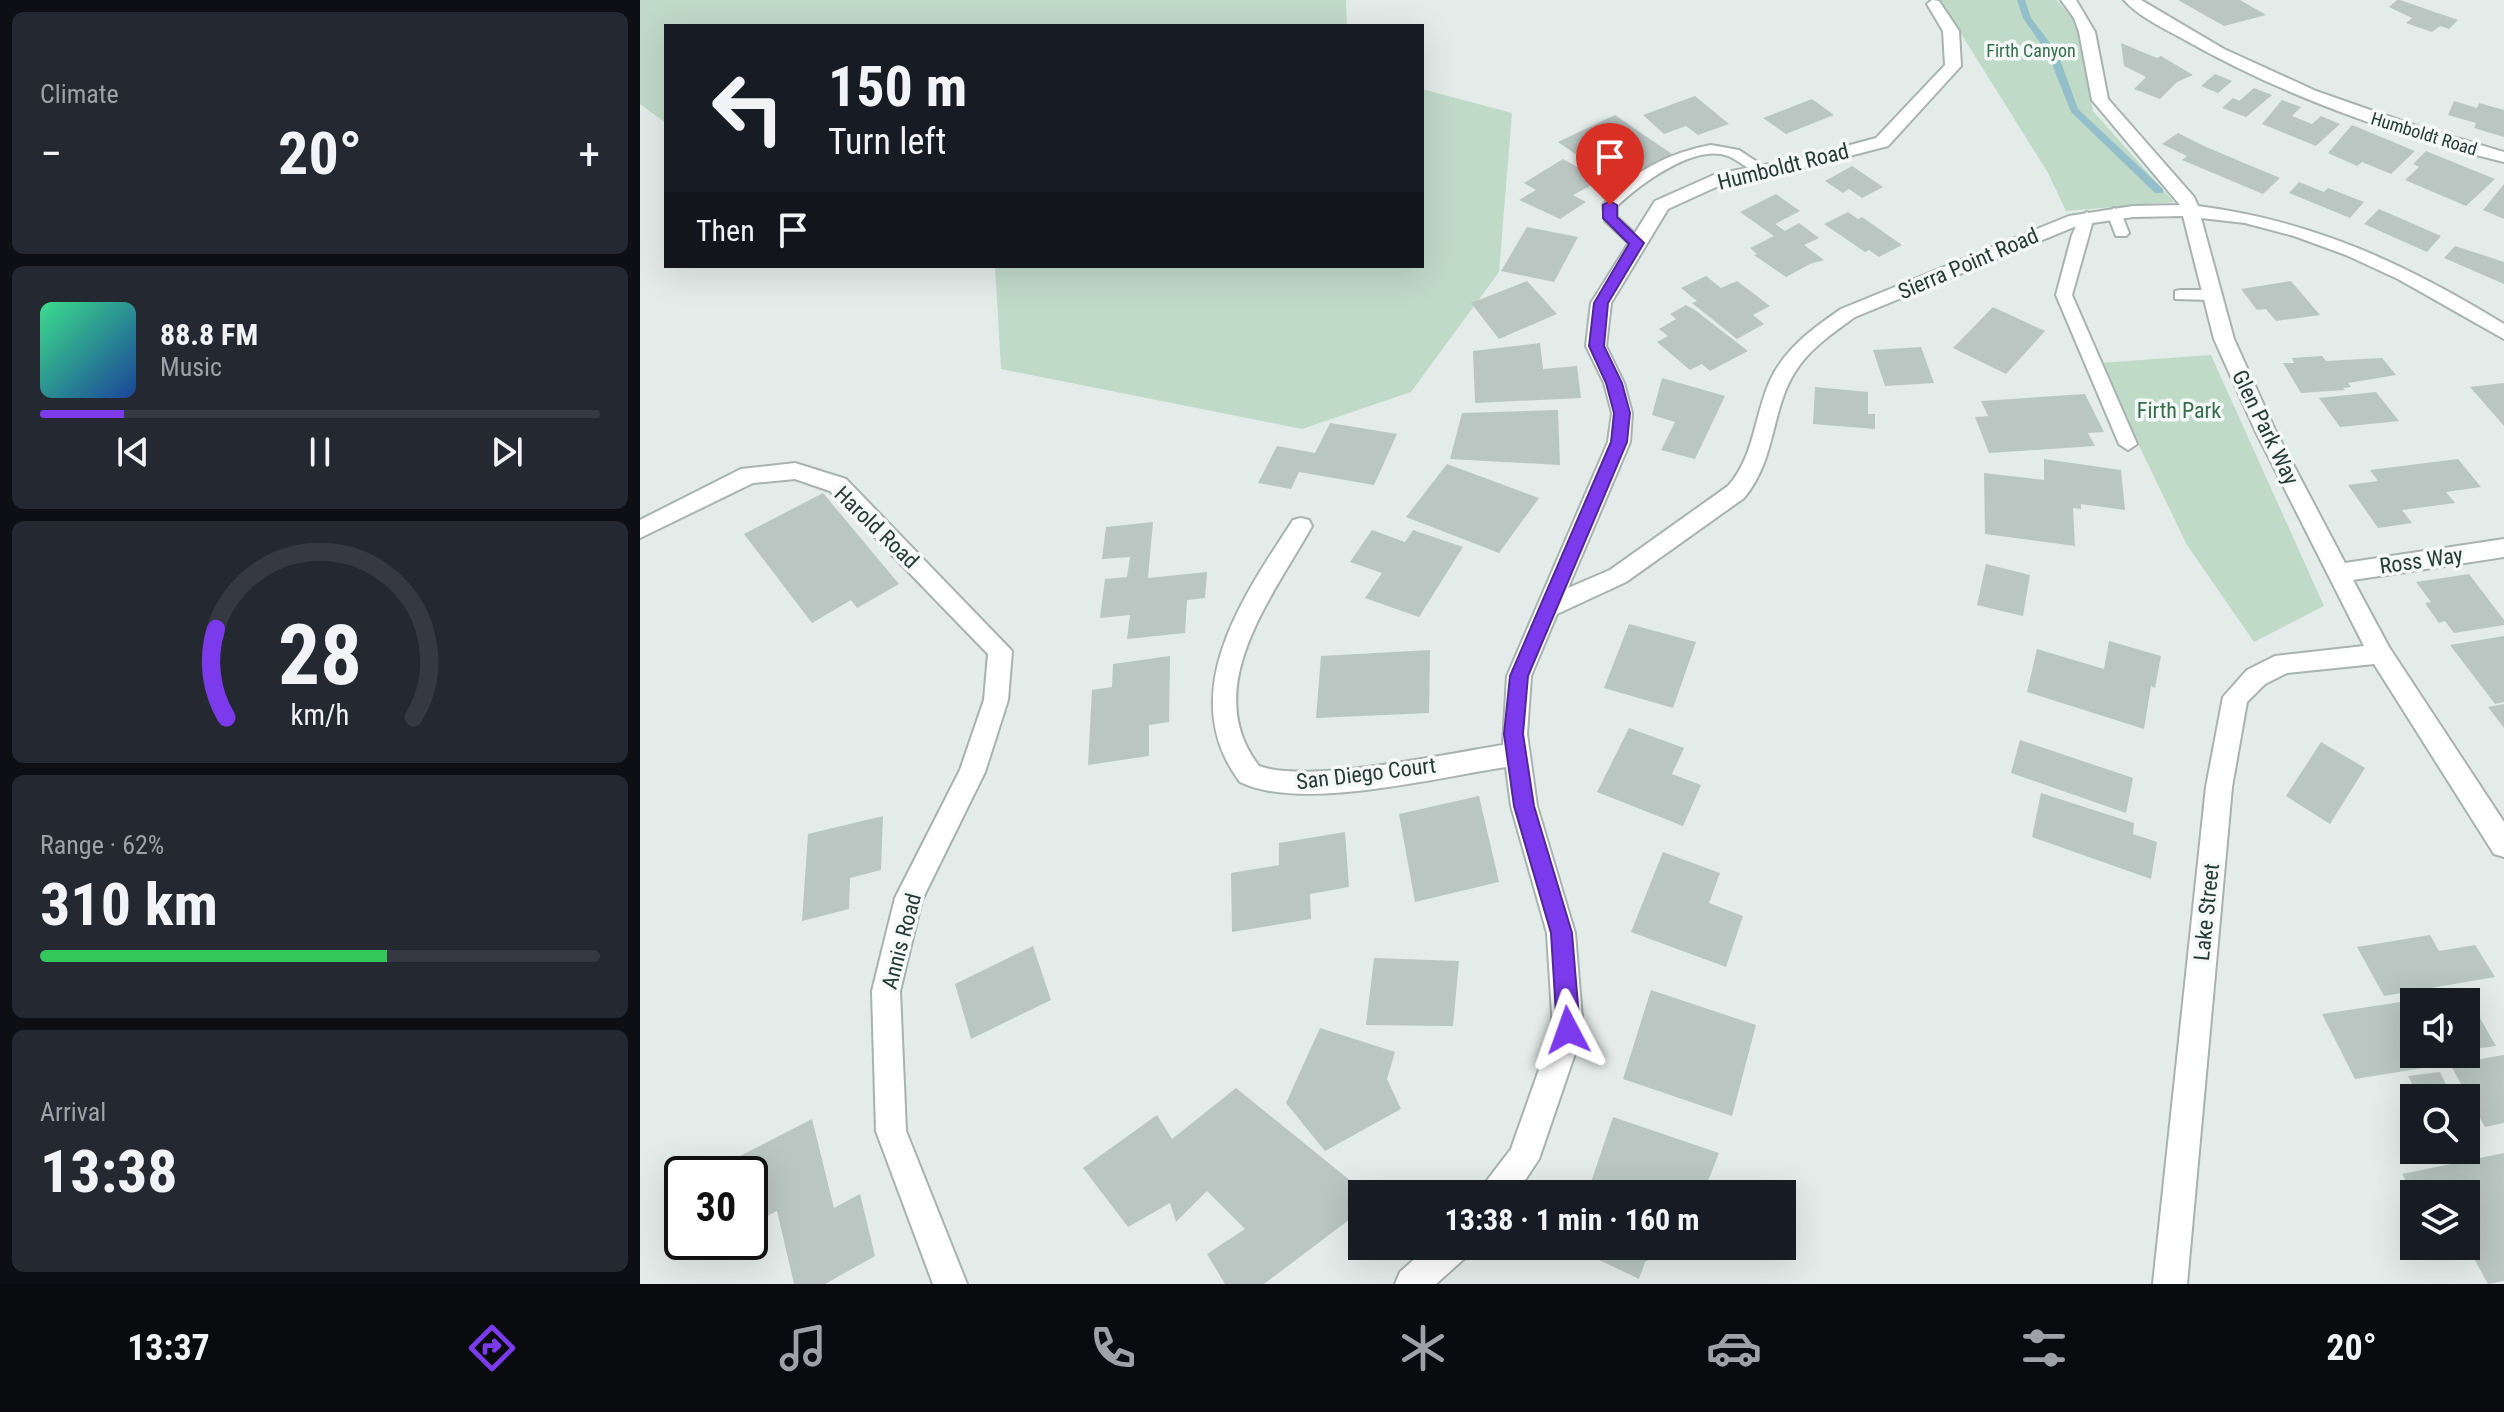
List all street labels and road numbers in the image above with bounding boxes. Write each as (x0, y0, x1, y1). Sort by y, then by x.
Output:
street label: Humboldt Road (2368, 107, 2480, 160)
street label: Humboldt Road (1715, 138, 1851, 195)
street label: Sierra Point Road (1894, 223, 2042, 304)
street label: Glen Park Way (2227, 366, 2304, 489)
street label: Harold Road (830, 481, 924, 573)
street label: Ross Way (2378, 542, 2464, 579)
street label: San Diego Court (1295, 753, 1437, 794)
street label: Lake Street (2189, 862, 2224, 962)
street label: Annis Road (877, 890, 926, 992)

